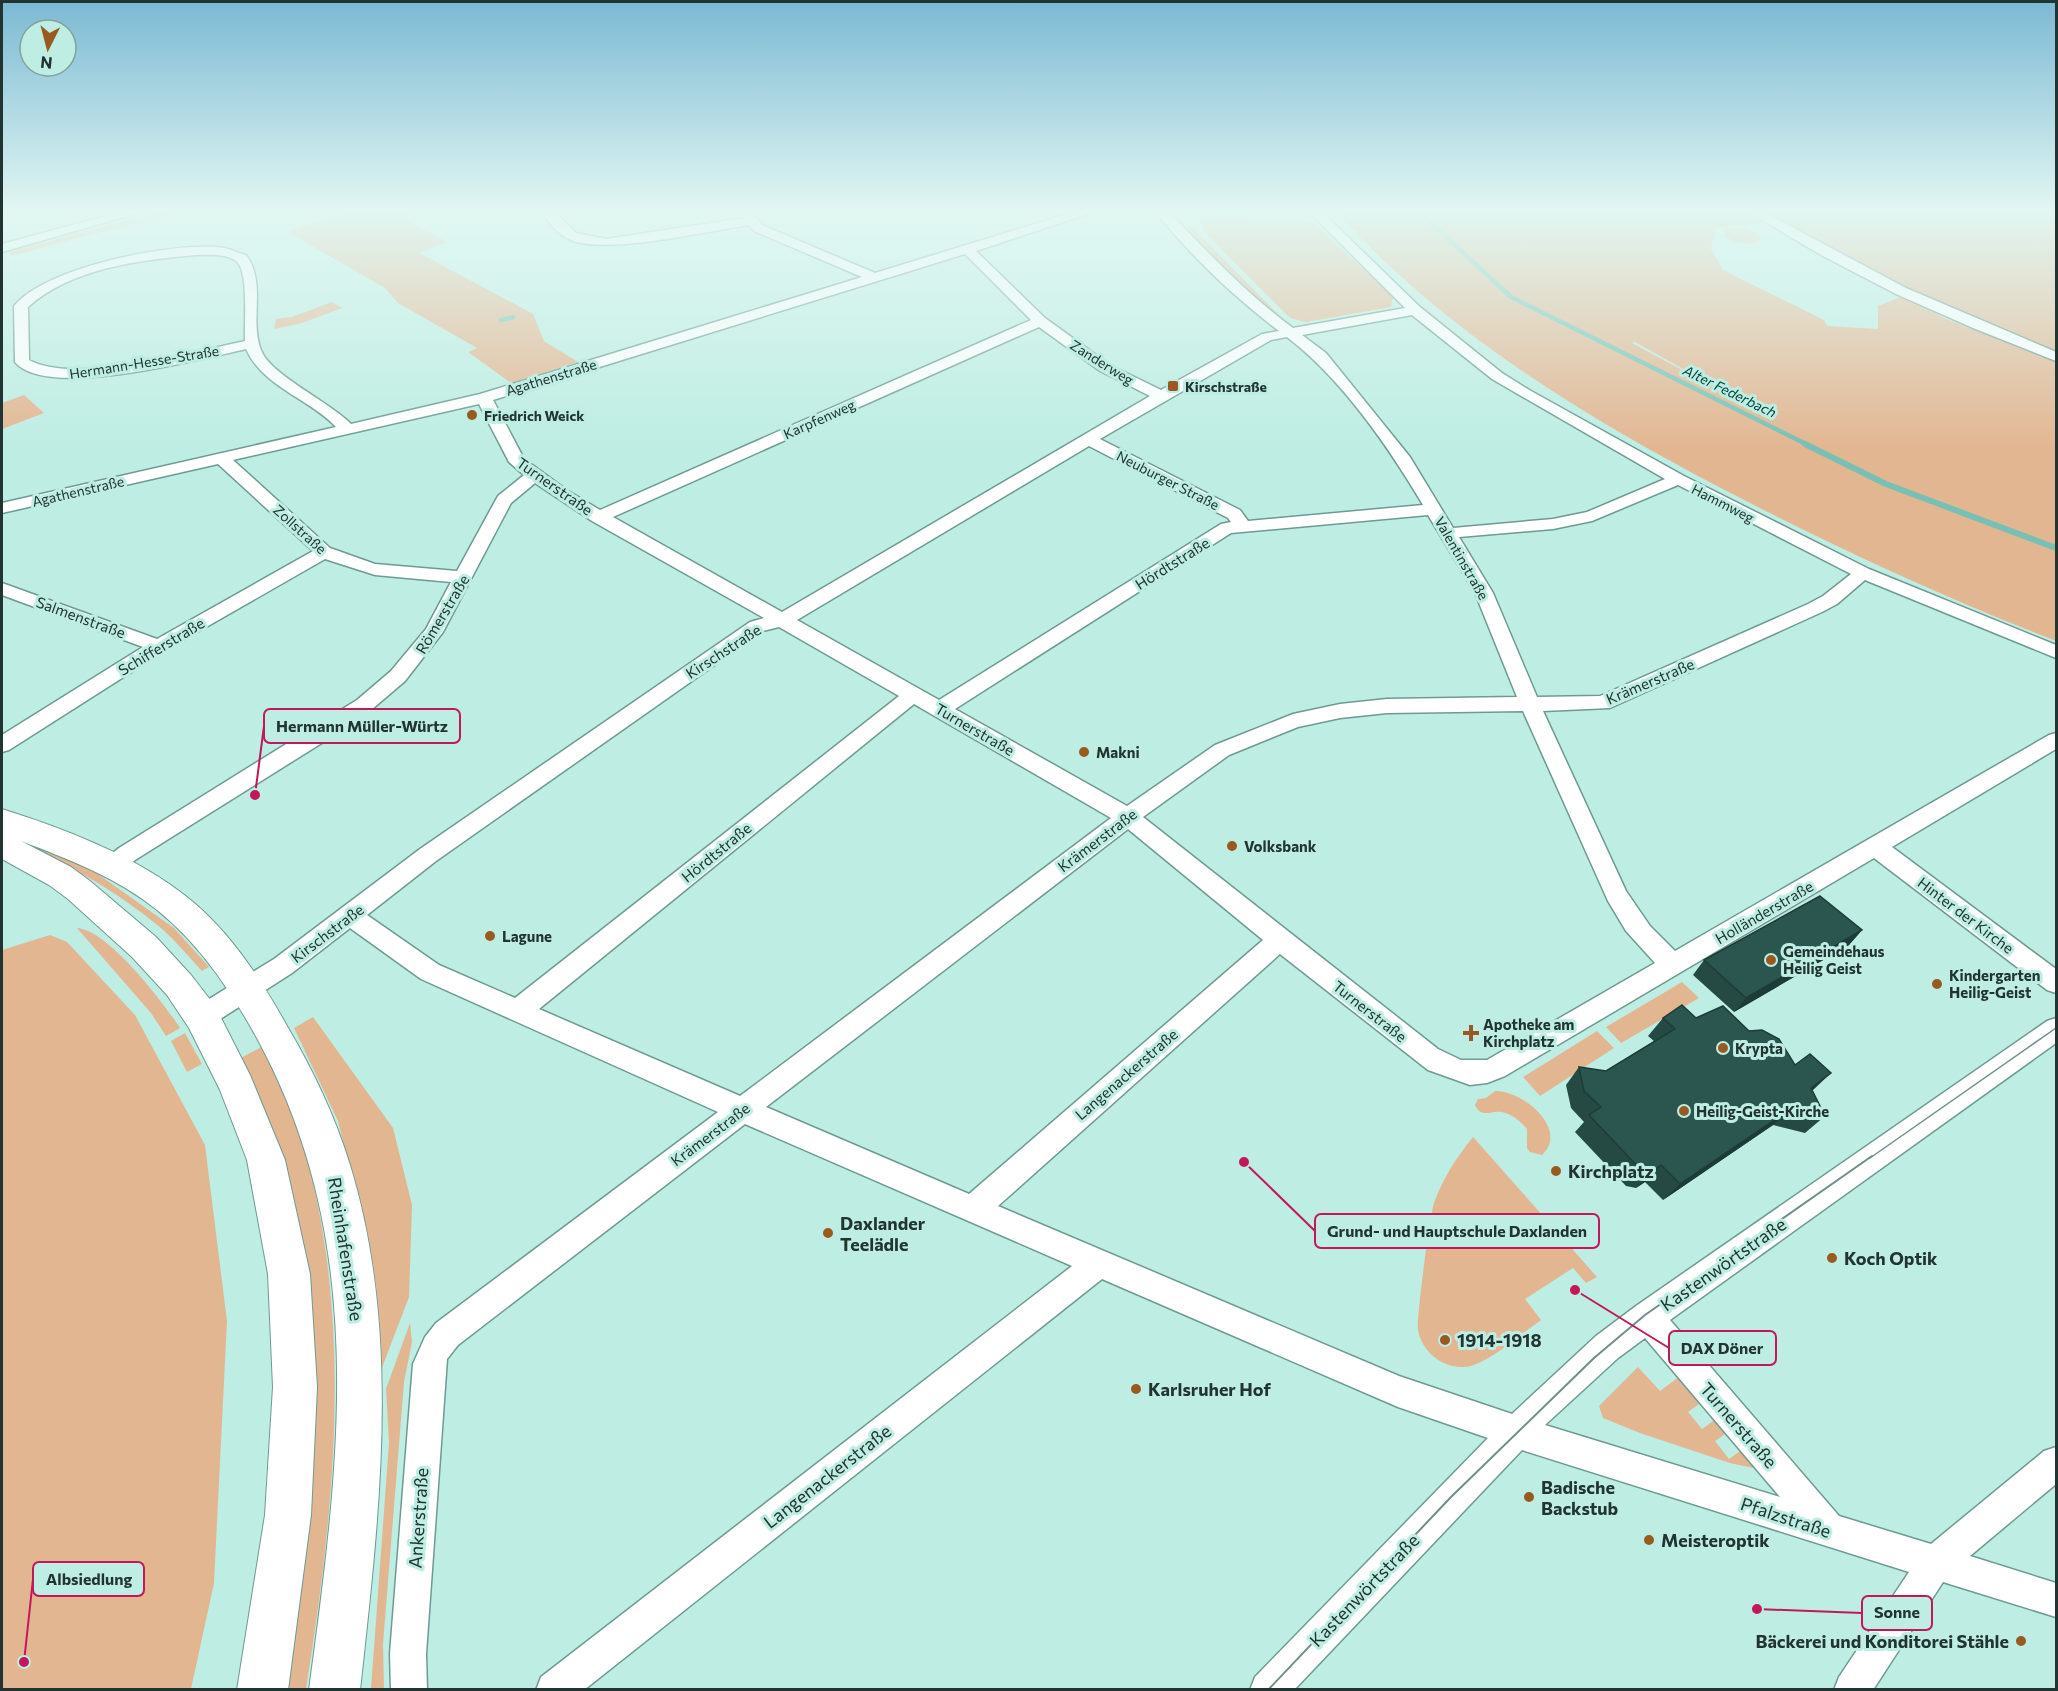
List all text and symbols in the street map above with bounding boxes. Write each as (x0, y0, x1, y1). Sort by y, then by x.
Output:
north arrow (18, 18, 78, 78)
text: N (39, 53, 53, 73)
street label: Zanderweg (1067, 336, 1137, 388)
street label: Hermann-Hesse-Straße (68, 342, 220, 382)
street label: Agathenstraße (504, 355, 598, 399)
water label: Alter Federbach (1680, 361, 1779, 421)
place label: Kirschstraße (1185, 378, 1267, 395)
marker: Kirschstraße (1166, 379, 1180, 393)
street label: Karpfenweg (780, 395, 858, 442)
place label: Friedrich Weick (484, 407, 584, 424)
marker: Friedrich Weick (465, 408, 479, 422)
street label: Neuburger Straße (1114, 447, 1222, 513)
street label: Turnerstraße (514, 453, 597, 519)
street label: Agathenstraße (30, 472, 126, 510)
street label: Hammweg (1689, 480, 1758, 526)
street label: Zollstraße (270, 501, 330, 557)
street label: Valentinstraße (1431, 513, 1493, 603)
street label: Hördtstraße (1131, 533, 1213, 593)
street label: Römerstraße (411, 571, 473, 657)
street label: Salmenstraße (34, 593, 128, 642)
street label: Schifferstraße (115, 613, 207, 679)
street label: Kirschstraße (682, 620, 764, 682)
street label: Krämerstraße (1603, 654, 1697, 708)
street label: Turnerstraße (932, 699, 1018, 759)
callout: Hermann Müller-Würtz (264, 709, 460, 743)
text: Hermann Müller-Würtz (276, 716, 448, 735)
place label: Makni (1096, 743, 1140, 761)
marker: Makni (1077, 745, 1091, 759)
street label: Krämerstraße (1054, 804, 1140, 875)
street label: Hördtstraße (678, 818, 755, 886)
place label: Volksbank (1244, 837, 1317, 855)
marker: Volksbank (1225, 839, 1239, 853)
street label: Hinter der Kirche (1914, 873, 2018, 957)
street label: Holländerstraße (1712, 877, 1816, 947)
street label: Kirschstraße (287, 900, 367, 966)
place label: Lagune (502, 927, 552, 945)
marker: Lagune (483, 929, 497, 943)
place label: Gemeindehaus Heilig Geist (1783, 942, 1884, 977)
marker: Gemeindehaus Heilig Geist (1764, 953, 1778, 967)
place label: Kindergarten Heilig-Geist (1949, 966, 2040, 1001)
street label: Turnerstraße (1330, 977, 1411, 1045)
marker: Kindergarten Heilig-Geist (1930, 977, 1944, 991)
place label: Apotheke am Kirchplatz (1483, 1015, 1574, 1050)
street label: Langenackerstraße (1071, 1025, 1181, 1123)
marker: Apotheke am Kirchplatz (1464, 1026, 1478, 1040)
place label: Krypta (1735, 1039, 1783, 1057)
marker: Krypta (1716, 1041, 1730, 1055)
street label: Krämerstraße (667, 1098, 753, 1169)
place label: Heilig-Geist-Kirche (1696, 1102, 1829, 1120)
marker: Heilig-Geist-Kirche (1677, 1104, 1691, 1118)
place label: Kirchplatz (1568, 1160, 1654, 1182)
marker: Kirchplatz (1549, 1164, 1563, 1178)
street label: Rheinhafenstraße (324, 1175, 368, 1323)
place label: Daxlander Teelädle (840, 1212, 926, 1255)
street label: Kastenwörtstraße (1656, 1212, 1790, 1316)
callout: Grund- und Hauptschule Daxlanden (1315, 1214, 1599, 1248)
text: Grund- und Hauptschule Daxlanden (1327, 1221, 1587, 1240)
marker: Daxlander Teelädle (821, 1226, 835, 1240)
place label: Koch Optik (1844, 1247, 1938, 1269)
marker: Koch Optik (1825, 1251, 1839, 1265)
place label: 1914-1918 (1457, 1329, 1542, 1351)
callout: DAX Döner (1669, 1331, 1776, 1365)
marker: 1914-1918 (1438, 1333, 1452, 1347)
text: DAX Döner (1681, 1338, 1764, 1357)
place label: Karlsruher Hof (1148, 1378, 1271, 1400)
street label: Turnerstraße (1696, 1378, 1782, 1472)
marker: Karlsruher Hof (1129, 1382, 1143, 1396)
street label: Langenackerstraße (759, 1419, 895, 1533)
street label: Ankerstraße (404, 1467, 432, 1569)
place label: Badische Backstub (1541, 1476, 1619, 1519)
marker: Badische Backstub (1522, 1490, 1536, 1504)
street label: Pfalzstraße (1738, 1492, 1834, 1542)
street label: Kastenwörtstraße (1305, 1529, 1423, 1651)
place label: Meisteroptik (1661, 1529, 1770, 1551)
marker: Meisteroptik (1642, 1533, 1656, 1547)
callout: Albsiedlung (33, 1562, 144, 1596)
text: Albsiedlung (46, 1569, 132, 1588)
callout: Sonne (1862, 1596, 1932, 1630)
text: Sonne (1874, 1602, 1920, 1621)
place label: Bäckerei und Konditorei Stähle (1756, 1630, 2009, 1652)
marker: Bäckerei und Konditorei Stähle (2014, 1634, 2028, 1648)

